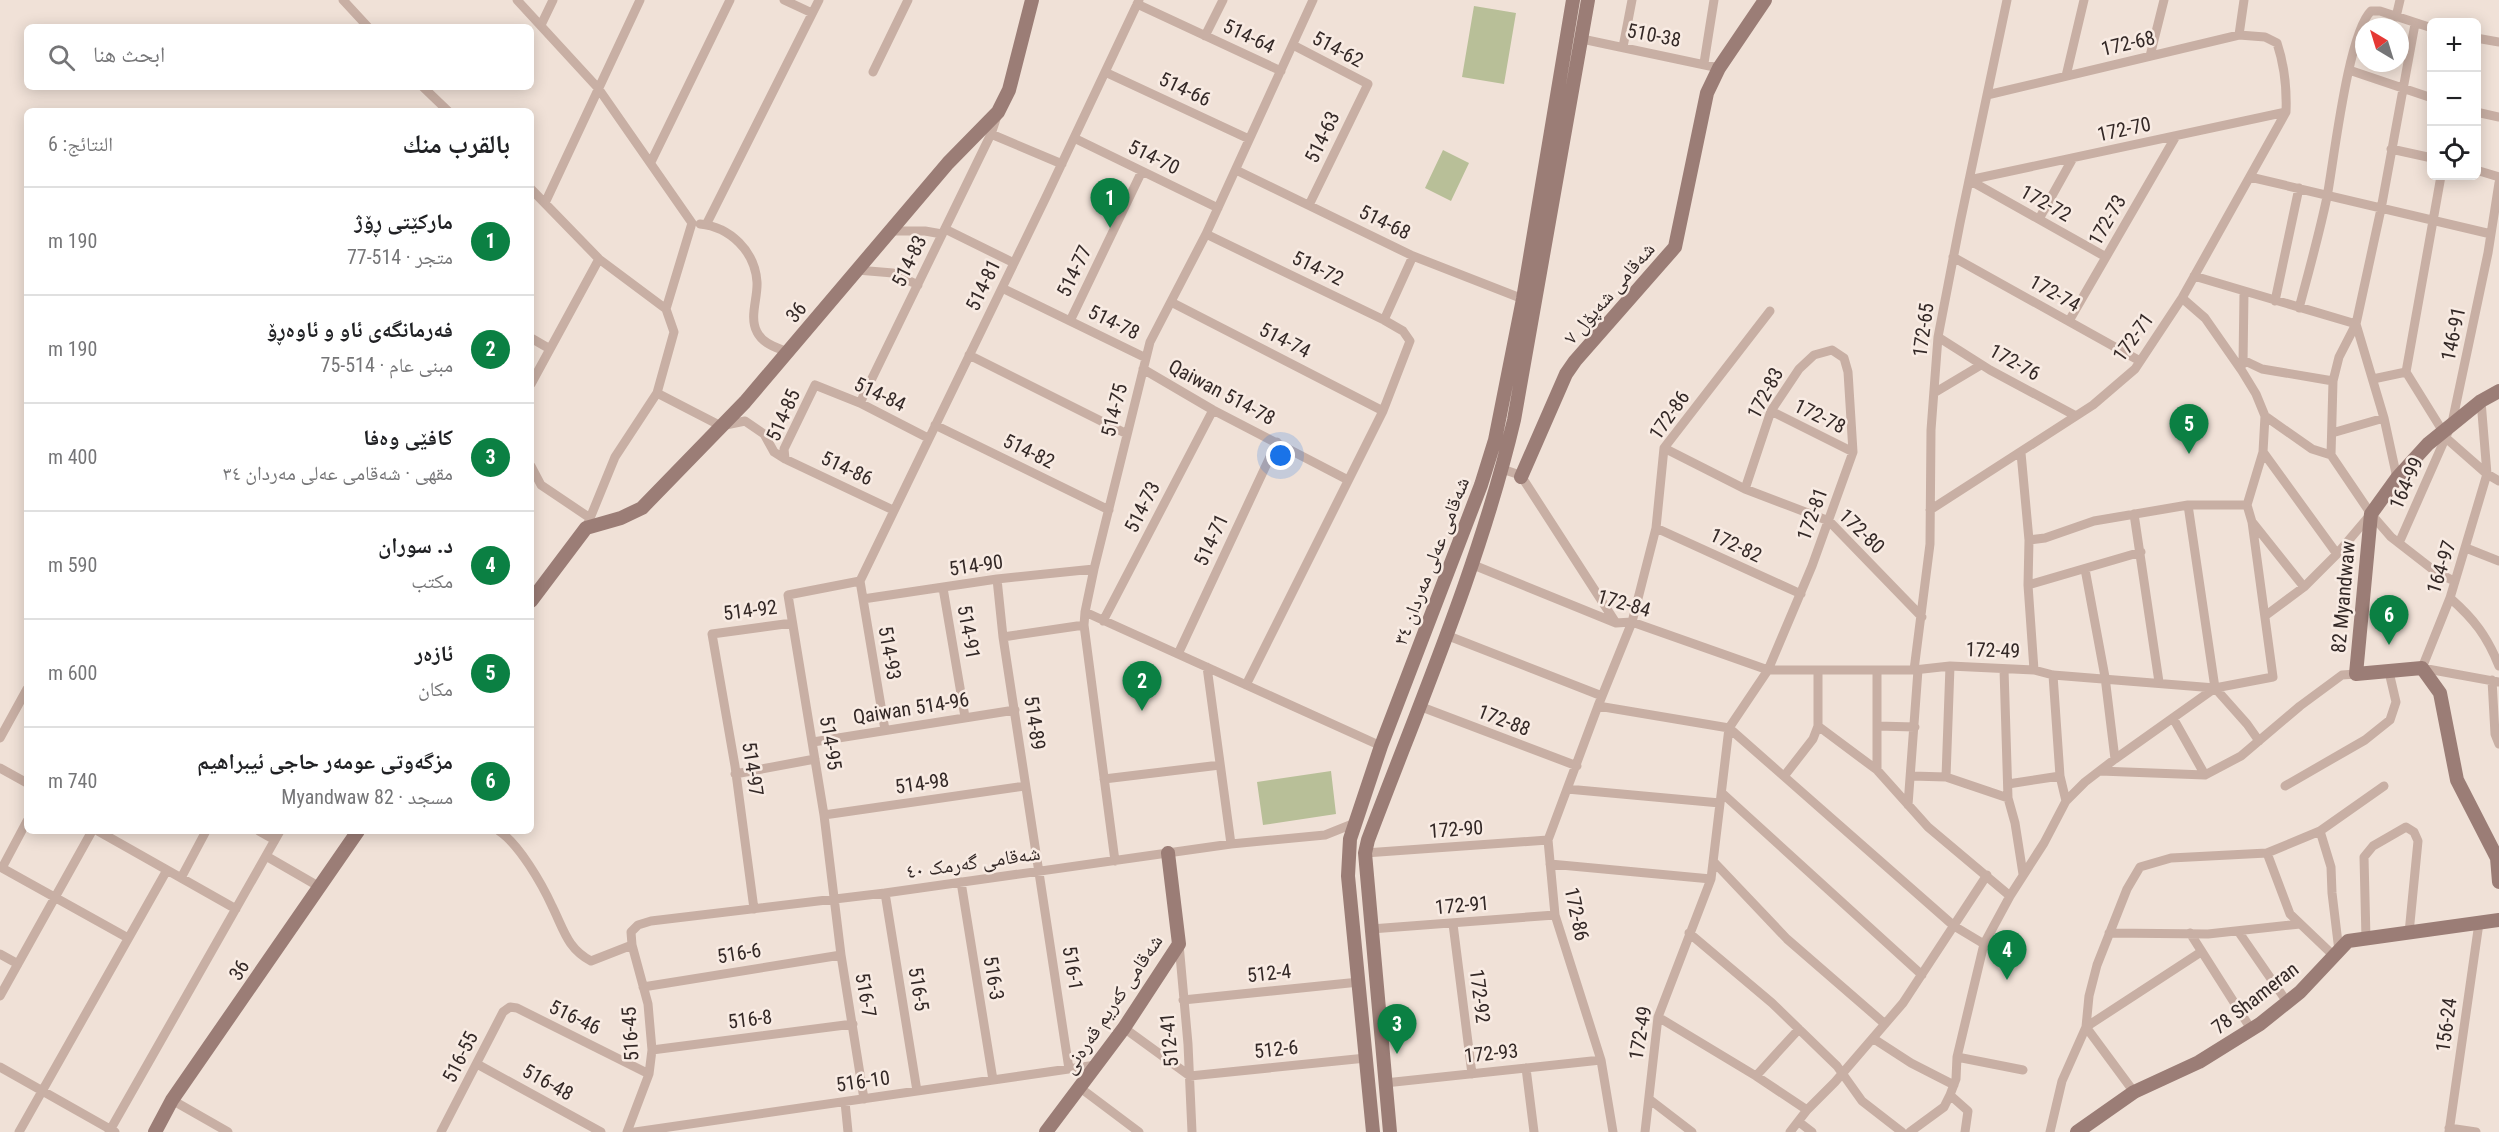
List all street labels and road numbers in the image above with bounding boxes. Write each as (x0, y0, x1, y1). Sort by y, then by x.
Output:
street label: 514-64 (1219, 14, 1279, 58)
street label: 510-38 (1625, 18, 1683, 52)
street label: 172-68 (2099, 25, 2157, 61)
street label: 514-62 (1308, 26, 1368, 72)
street label: 514-66 (1155, 67, 1215, 111)
street label: 514-63 (1299, 107, 1345, 167)
street label: 172-70 (2095, 112, 2153, 146)
street label: 514-70 (1124, 134, 1184, 180)
street label: 172-72 (2016, 179, 2076, 227)
street label: 172-73 (2083, 190, 2131, 250)
street label: 514-68 (1355, 199, 1415, 245)
street label: 514-83 (886, 231, 932, 291)
street label: شەقامی شەپۆل ٧ (1558, 237, 1660, 349)
street label: 514-77 (1051, 241, 1097, 301)
street label: 514-72 (1288, 245, 1348, 291)
street label: 514-81 (960, 255, 1006, 315)
street label: 172-74 (2025, 269, 2085, 317)
street label: 36 (780, 297, 812, 327)
street label: 514-78 (1084, 299, 1144, 345)
street label: 172-65 (1907, 301, 1939, 359)
street label: 146-91 (2436, 305, 2470, 363)
street label: 172-71 (2107, 308, 2159, 366)
street label: 514-74 (1255, 317, 1315, 363)
street label: 172-76 (1985, 338, 2045, 386)
street label: Qaiwan 514-78 (1165, 354, 1279, 430)
street label: 172-83 (1742, 363, 1788, 423)
street label: 514-84 (850, 372, 910, 416)
street label: 514-75 (1096, 381, 1132, 439)
street label: 514-85 (761, 385, 805, 445)
street label: 172-86 (1644, 386, 1694, 444)
street label: 172-78 (1790, 393, 1850, 439)
street label: 514-82 (999, 428, 1059, 474)
street label: 514-86 (817, 446, 877, 490)
street label: 164-99 (2384, 453, 2428, 513)
street label: شەقامی عەلی مەردان ٣٤ (1388, 474, 1474, 648)
street label: 514-73 (1119, 477, 1165, 537)
street label: 172-81 (1791, 484, 1833, 544)
street label: 172-80 (1834, 503, 1890, 559)
street label: 514-71 (1189, 510, 1233, 570)
street label: 172-82 (1706, 523, 1766, 567)
street label: 164-97 (2421, 537, 2461, 597)
street label: 82 Myandwaw (2326, 540, 2360, 654)
street label: 514-90 (947, 549, 1005, 581)
street label: 172-84 (1595, 584, 1654, 622)
street label: 514-92 (722, 595, 779, 625)
street label: 514-91 (952, 603, 986, 661)
street label: 514-93 (873, 624, 907, 682)
street label: 172-49 (1965, 637, 2021, 663)
street label: Qaiwan 514-96 (851, 687, 971, 729)
street label: 514-89 (1019, 694, 1051, 752)
street label: 172-88 (1474, 699, 1534, 741)
street label: 514-95 (815, 714, 847, 772)
street label: 514-97 (737, 740, 769, 798)
street label: 514-98 (893, 767, 951, 799)
street label: 172-90 (1428, 815, 1484, 843)
street label: شەقامی گەرمک ٤٠ (904, 841, 1042, 883)
street label: 172-86 (1560, 885, 1594, 943)
street label: 172-91 (1434, 891, 1490, 919)
street label: شەقامی کەریم قەرەنی (1057, 930, 1169, 1079)
street label: 516-6 (715, 938, 763, 968)
street label: 516-1 (1058, 944, 1088, 992)
street label: 516-3 (979, 954, 1009, 1002)
street label: 36 (224, 955, 254, 985)
street label: 78 Shameran (2207, 957, 2303, 1039)
street label: 512-4 (1246, 959, 1292, 987)
street label: 516-5 (904, 965, 934, 1013)
street label: 172-92 (1465, 968, 1495, 1025)
street label: 516-7 (850, 971, 882, 1019)
street label: 516-46 (545, 994, 605, 1040)
street label: 156-24 (2430, 996, 2462, 1054)
street label: 516-8 (726, 1004, 774, 1034)
street label: 172-49 (1623, 1004, 1657, 1062)
street label: 516-45 (617, 1006, 643, 1062)
street label: 512-41 (1155, 1012, 1183, 1068)
street label: 516-55 (437, 1027, 483, 1087)
street label: 512-6 (1253, 1035, 1299, 1063)
street label: 172-93 (1463, 1038, 1519, 1068)
street label: 516-48 (518, 1058, 578, 1106)
street label: 516-10 (834, 1065, 892, 1097)

